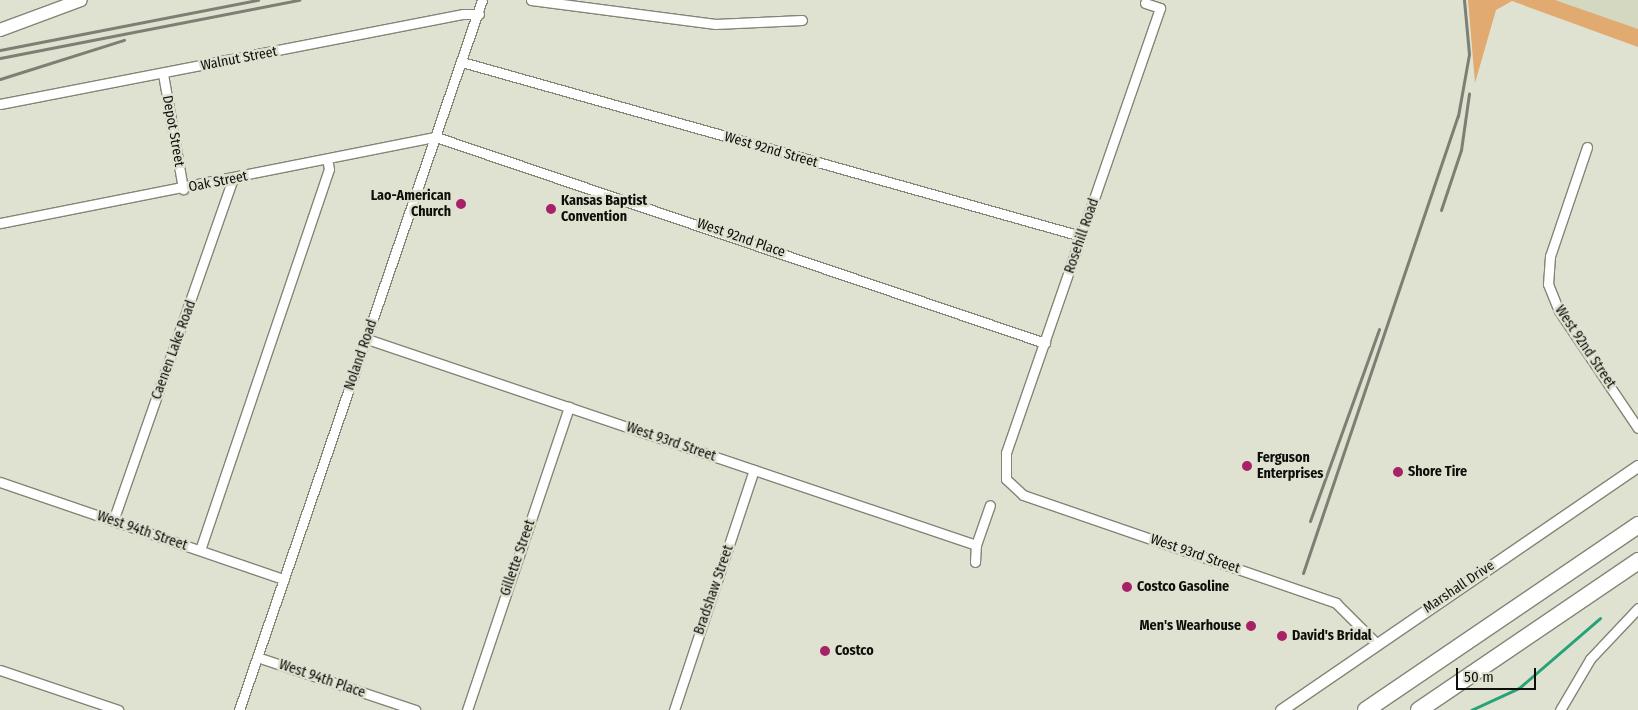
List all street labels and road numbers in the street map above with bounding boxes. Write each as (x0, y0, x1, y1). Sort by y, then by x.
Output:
street label: Walnut Street (199, 43, 279, 75)
street label: Depot Street (158, 94, 188, 168)
street label: West 92nd Street (722, 129, 820, 171)
street label: Oak Street (187, 168, 249, 196)
street label: Rosehill Road (1061, 196, 1103, 276)
street label: West 92nd Place (695, 215, 787, 261)
street label: Caenen Lake Road (148, 298, 200, 402)
street label: West 92nd Street (1551, 302, 1619, 392)
street label: Noland Road (341, 317, 381, 393)
street label: West 93rd Street (624, 419, 718, 465)
street label: West 94th Street (95, 508, 189, 554)
street label: Gillette Street (497, 518, 539, 598)
street label: West 93rd Street (1148, 531, 1242, 577)
street label: Bradshaw Street (691, 543, 737, 637)
street label: Marshall Drive (1420, 557, 1498, 617)
street label: West 94th Place (277, 656, 367, 702)

